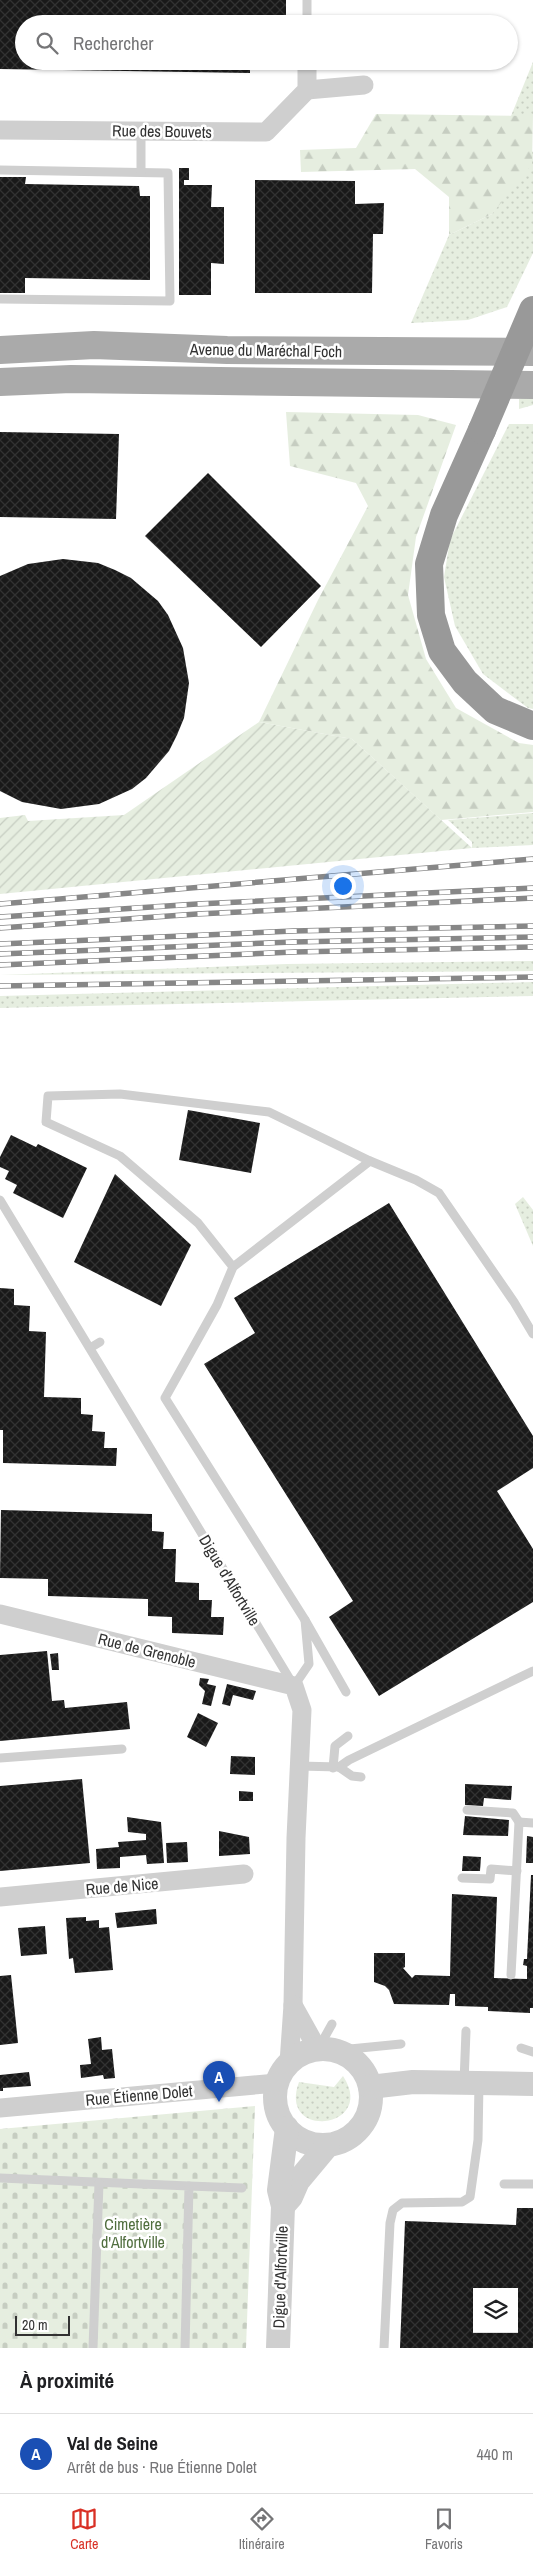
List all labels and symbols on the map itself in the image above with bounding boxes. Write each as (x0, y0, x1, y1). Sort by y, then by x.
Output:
street label: Rue des Bouvets (112, 119, 212, 143)
street label: Avenue du Maréchal Foch (189, 338, 342, 362)
your location (330, 873, 356, 899)
street label: Digue d'Alfortville (194, 1530, 266, 1630)
street label: Rue de Grenoble (96, 1627, 198, 1673)
street label: Rue de Nice (85, 1872, 159, 1900)
pin: A (203, 2061, 235, 2102)
street label: Rue Étienne Dolet (85, 2079, 194, 2111)
park label: Cimetière d'Alfortville (101, 2213, 165, 2253)
street label: Digue d'Alfortville (267, 2225, 293, 2329)
scale bar (15, 2313, 70, 2336)

